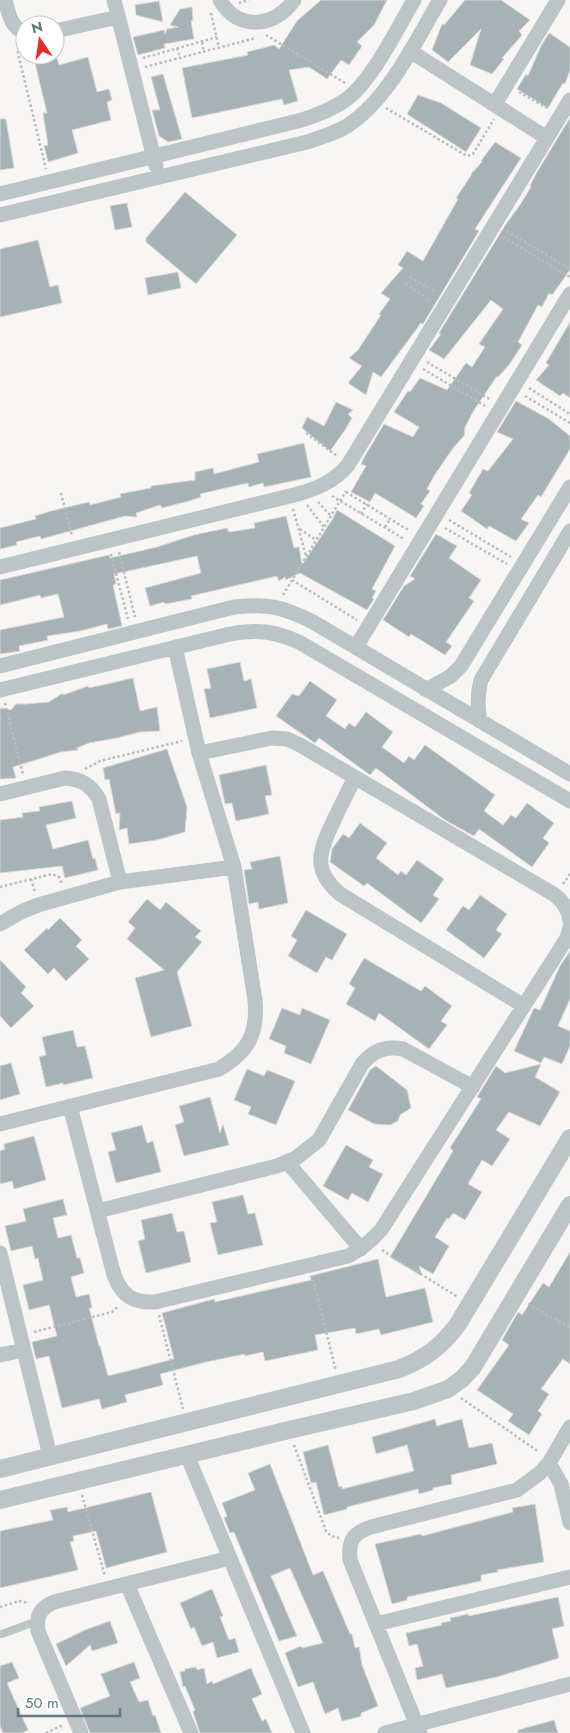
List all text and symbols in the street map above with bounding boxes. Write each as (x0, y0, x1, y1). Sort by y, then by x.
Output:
north arrow (15, 15, 65, 65)
text: N (29, 16, 45, 38)
scale bar (18, 1686, 120, 1718)
text: 50 m (25, 1692, 59, 1714)

